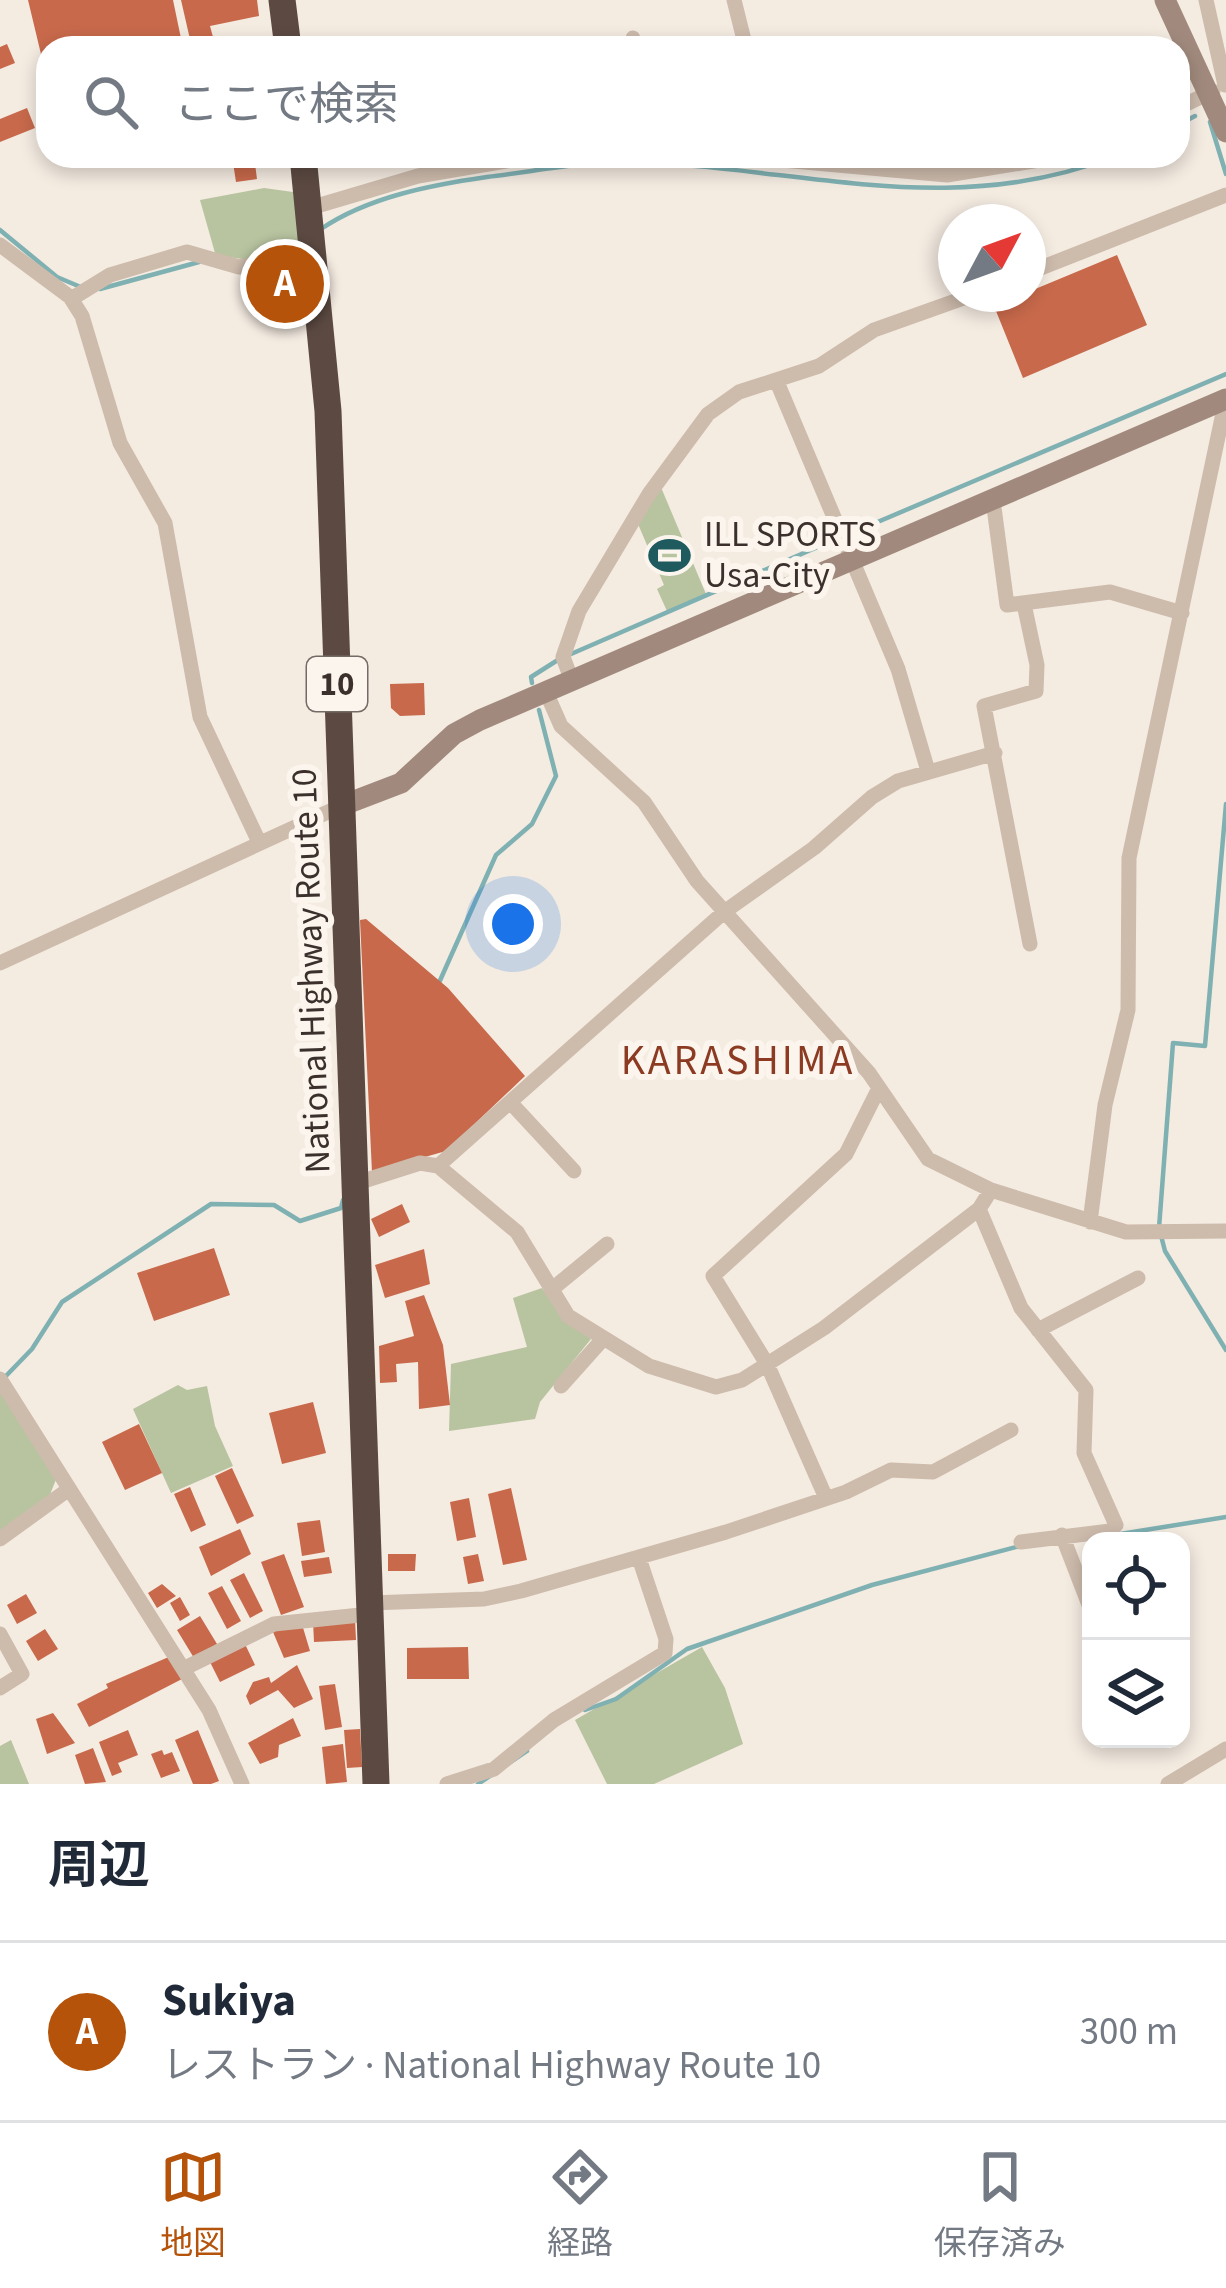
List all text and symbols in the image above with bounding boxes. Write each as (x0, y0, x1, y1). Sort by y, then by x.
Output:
search box (36, 36, 1190, 168)
icon: search (78, 69, 144, 135)
text: ここで検索 (174, 73, 399, 137)
north arrow (938, 204, 1046, 312)
pin: A (246, 239, 324, 329)
place label: ILL SPORTS Usa-City (704, 509, 876, 601)
sports icon: ILL SPORTS Usa-City (647, 532, 693, 578)
road number: 10 (307, 657, 367, 711)
street label: National Highway Route 10 (278, 768, 344, 1174)
your location (483, 894, 543, 954)
district label: KARASHIMA (621, 1031, 855, 1091)
map controls (1082, 1532, 1190, 1748)
button: locate (1082, 1532, 1190, 1640)
button: layers (1082, 1640, 1190, 1748)
text: 周辺 (48, 1830, 150, 1902)
text: Sukiya (162, 1969, 296, 2033)
text: A (76, 2004, 98, 2060)
text: 300 m (1080, 2004, 1178, 2060)
text: レストラン · National Highway Route 10 (162, 2038, 821, 2094)
tab: 地図 (160, 2144, 226, 2267)
tab: 経路 (547, 2144, 613, 2267)
tab: 保存済み (934, 2144, 1066, 2267)

